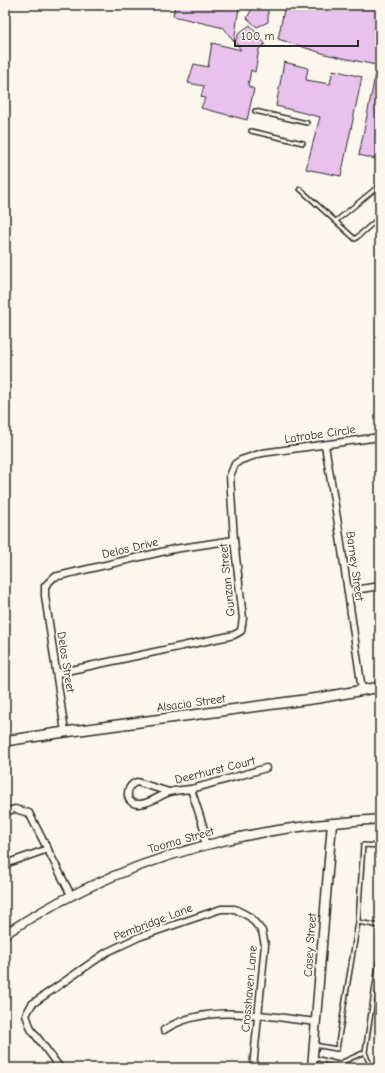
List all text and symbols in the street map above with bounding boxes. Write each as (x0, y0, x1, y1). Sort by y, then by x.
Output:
scale bar (235, 22, 358, 48)
text: 100 m (241, 29, 274, 43)
street label: Latrobe Circle (284, 422, 356, 446)
street label: Barney Street (343, 530, 367, 602)
street label: Delos Drive (101, 535, 159, 561)
street label: Gunzan Street (216, 542, 238, 617)
street label: Delos Street (54, 631, 78, 694)
street label: Alsacia Street (156, 691, 227, 715)
street label: Deerhurst Court (173, 753, 257, 787)
street label: Tooma Street (146, 824, 216, 856)
street label: Pembridge Lane (112, 901, 194, 943)
street label: Casey Street (301, 912, 319, 977)
street label: Crosshaven Lane (238, 945, 260, 1033)

